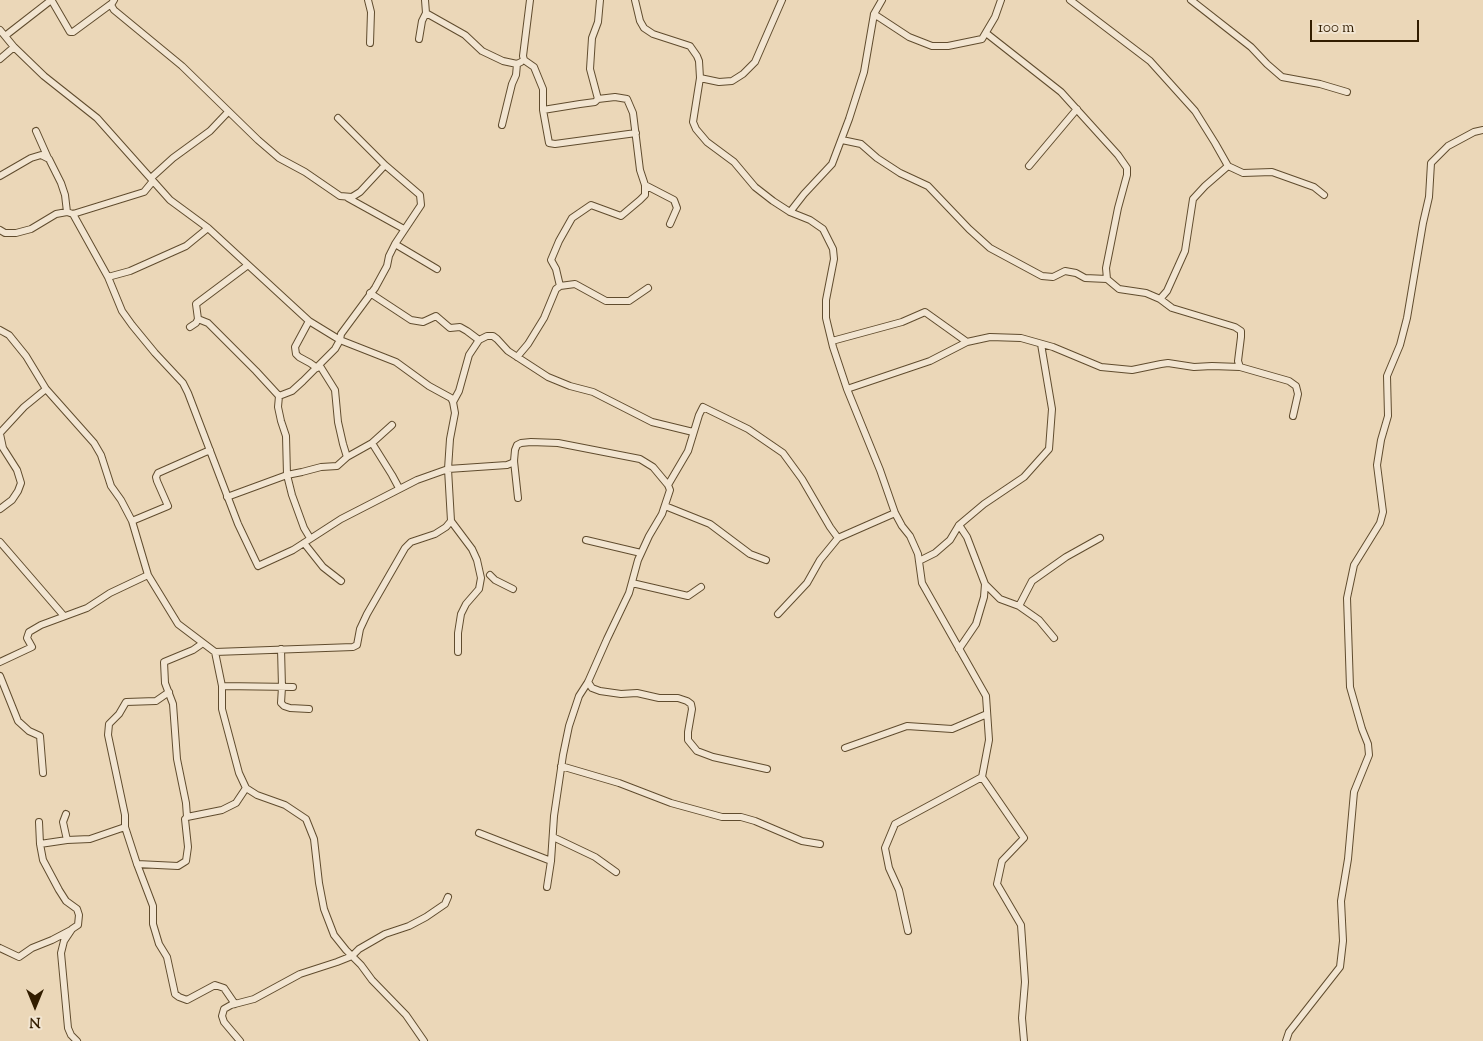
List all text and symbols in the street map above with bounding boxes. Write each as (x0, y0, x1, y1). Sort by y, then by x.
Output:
scale bar (1313, 10, 1422, 42)
text: 100 m (1318, 18, 1354, 39)
north arrow (10, 981, 60, 1031)
text: N (29, 1011, 41, 1031)

